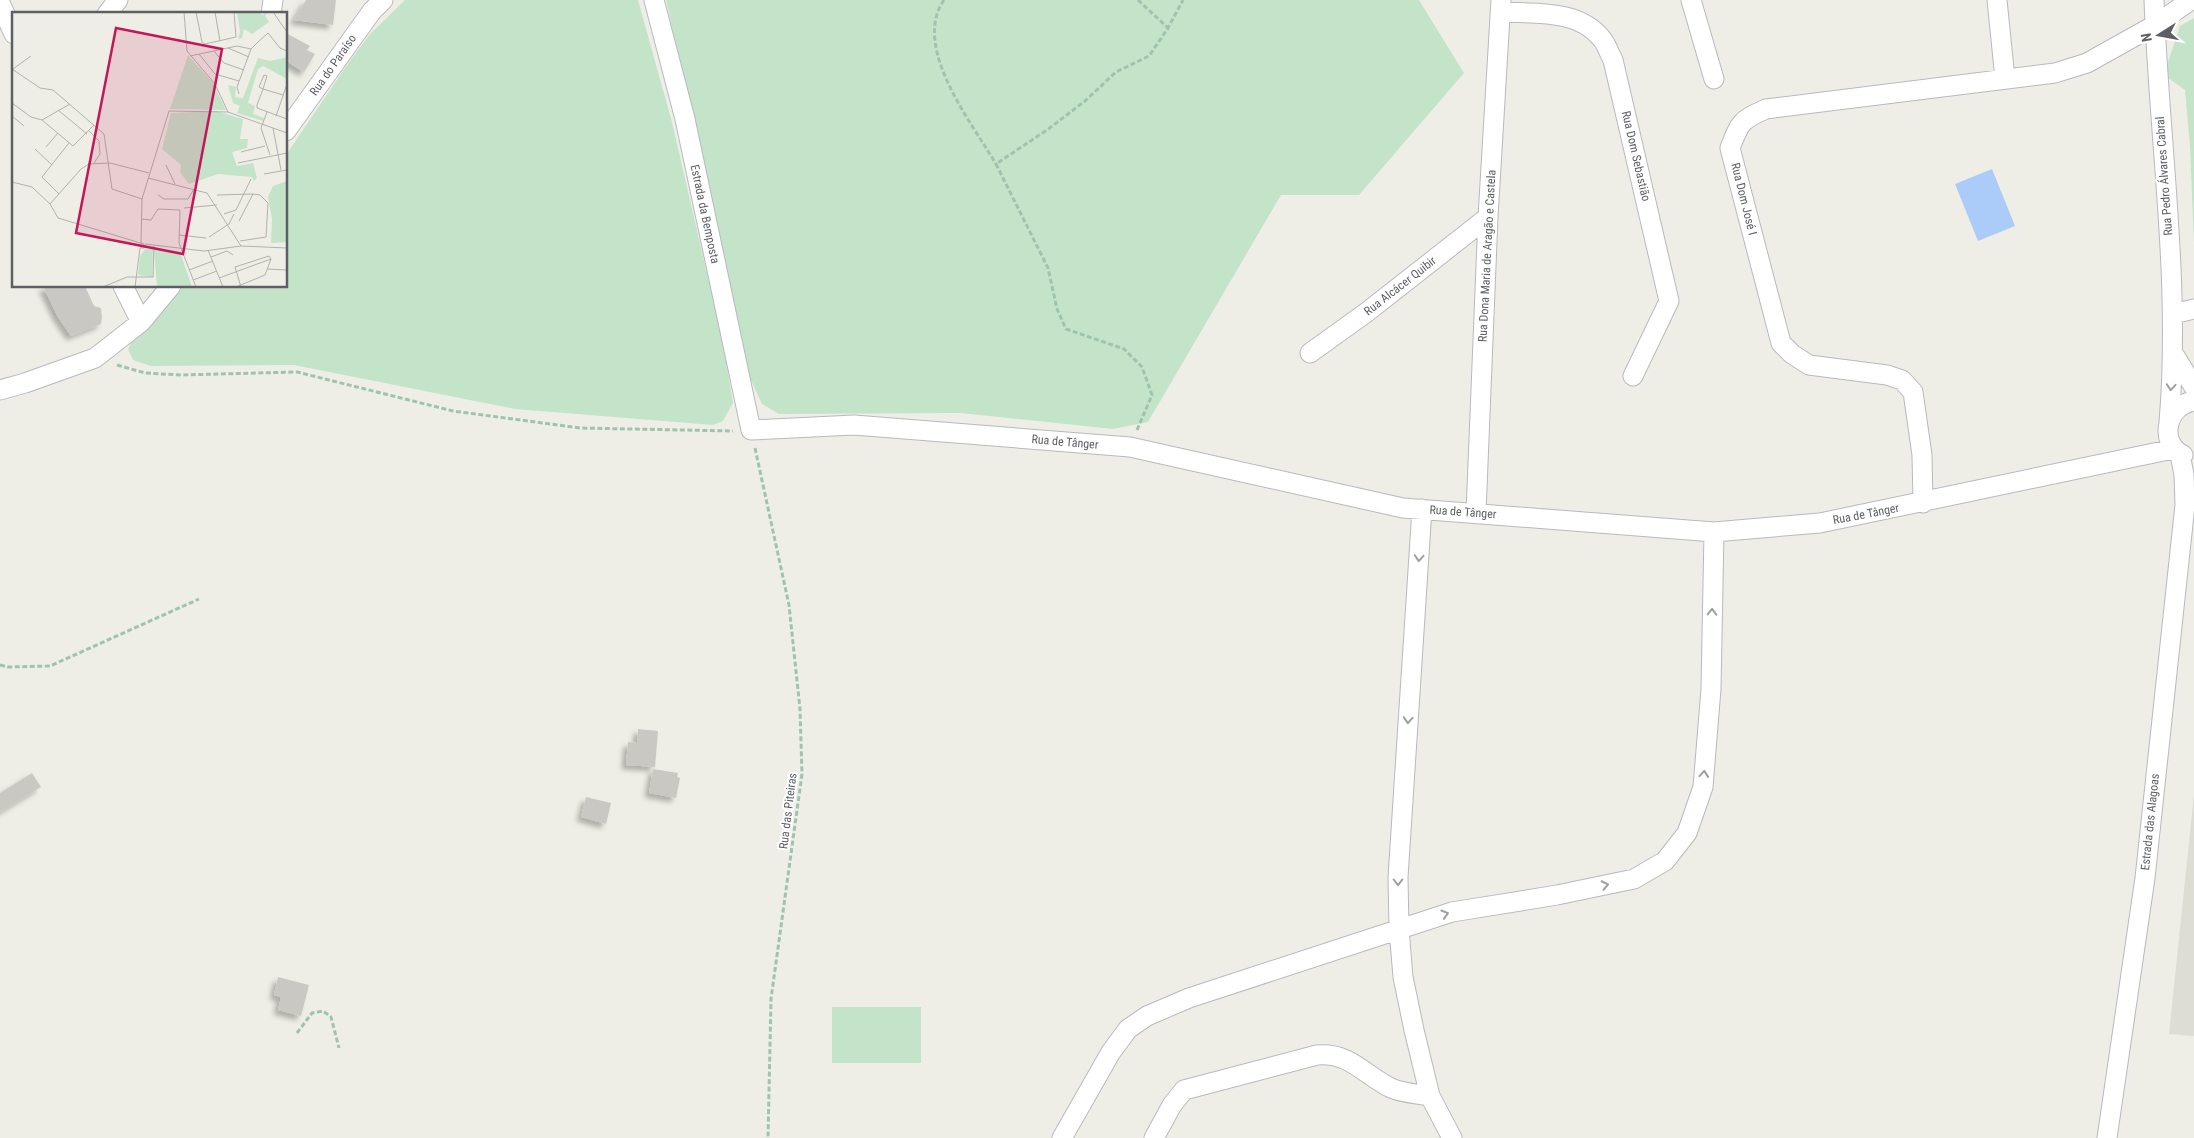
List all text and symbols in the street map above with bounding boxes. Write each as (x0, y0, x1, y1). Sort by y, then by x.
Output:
north arrow (2134, 10, 2184, 60)
inset map (12, 12, 288, 288)
street label: Rua do Paraíso (307, 32, 359, 98)
text: N (2138, 32, 2155, 43)
street label: Rua Dom Sebastião (1619, 109, 1653, 203)
street label: Rua Pedro Álvares Cabral (2152, 116, 2175, 236)
street label: Rua Dom José I (1728, 161, 1760, 237)
street label: Estrada da Bemposta (688, 163, 722, 265)
street label: Rua Dona Maria de Aragão e Castela (1475, 169, 1499, 343)
street label: Rua Alcácer Quibir (1361, 253, 1439, 318)
one-way arrow (2166, 383, 2177, 391)
street label: Rua de Tânger (1031, 432, 1099, 452)
street label: Rua de Tânger (1832, 501, 1901, 527)
street label: Rua de Tânger (1429, 503, 1497, 521)
one-way arrow (1413, 554, 1424, 562)
one-way arrow (1707, 608, 1717, 616)
one-way arrow (1403, 716, 1414, 724)
one-way arrow (1698, 770, 1709, 778)
street label: Rua das Piteiras (776, 772, 800, 850)
street label: Estrada das Alagoas (2138, 773, 2162, 871)
one-way arrow (1393, 878, 1403, 886)
one-way arrow (1600, 880, 1609, 891)
one-way arrow (1441, 910, 1449, 920)

